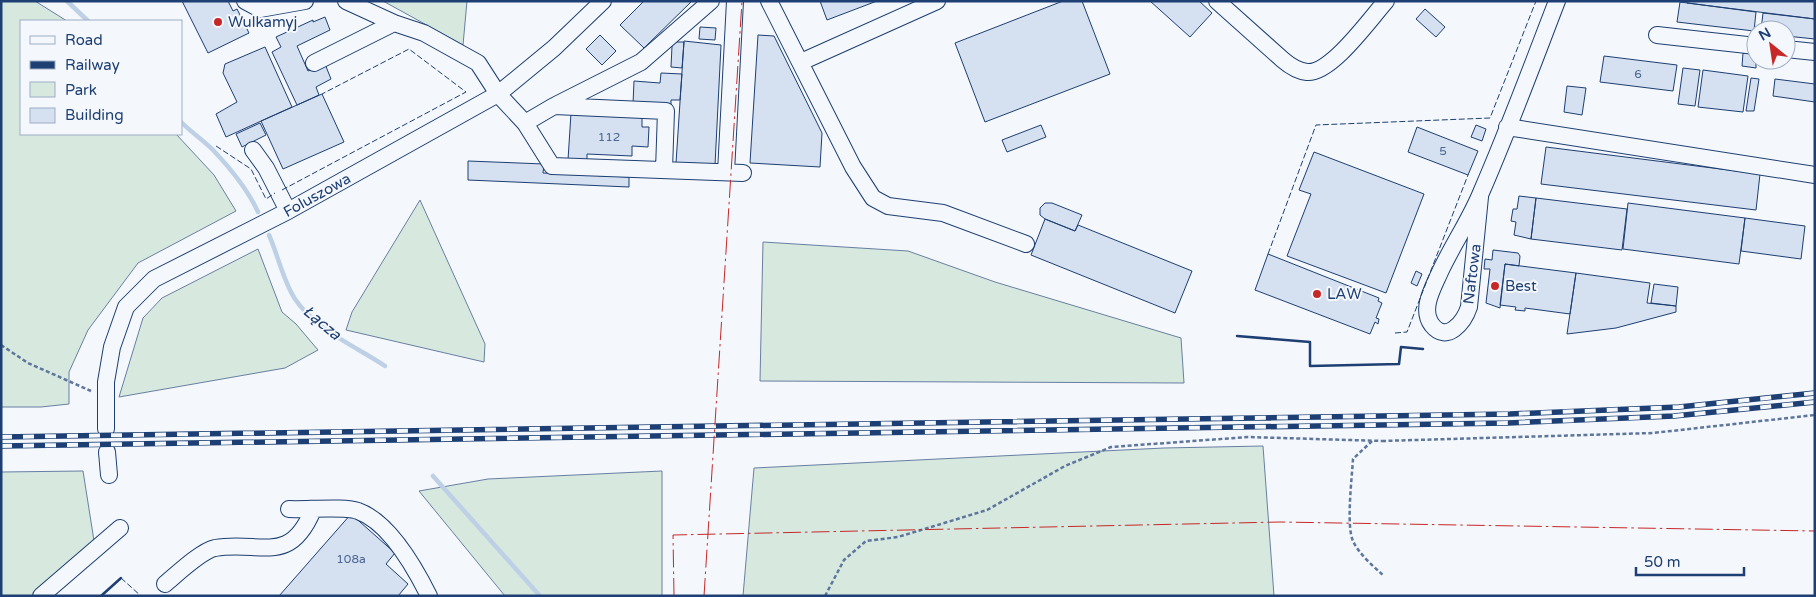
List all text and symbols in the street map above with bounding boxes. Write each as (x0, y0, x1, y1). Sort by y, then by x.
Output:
place label: Wulkamyj (228, 13, 297, 31)
marker: Wulkamyj (212, 16, 224, 28)
legend (20, 20, 182, 135)
north arrow (1746, 20, 1796, 70)
text: N (1756, 24, 1774, 44)
text: Road (65, 31, 103, 49)
text: Railway (65, 56, 120, 74)
house number: 6 (1634, 67, 1642, 81)
text: Park (65, 81, 97, 99)
text: Building (65, 106, 124, 124)
house number: 112 (598, 130, 620, 144)
house number: 5 (1439, 144, 1447, 158)
street label: Foluszowa (280, 169, 354, 221)
street label: Naftowa (1459, 243, 1485, 305)
place label: Best (1505, 277, 1537, 295)
marker: Best (1489, 280, 1501, 292)
place label: LAW (1327, 285, 1362, 303)
marker: LAW (1311, 288, 1323, 300)
water label: Łącza (299, 301, 346, 345)
scale bar (1636, 544, 1744, 576)
house number: 108a (336, 552, 366, 566)
text: 50 m (1644, 553, 1681, 571)

